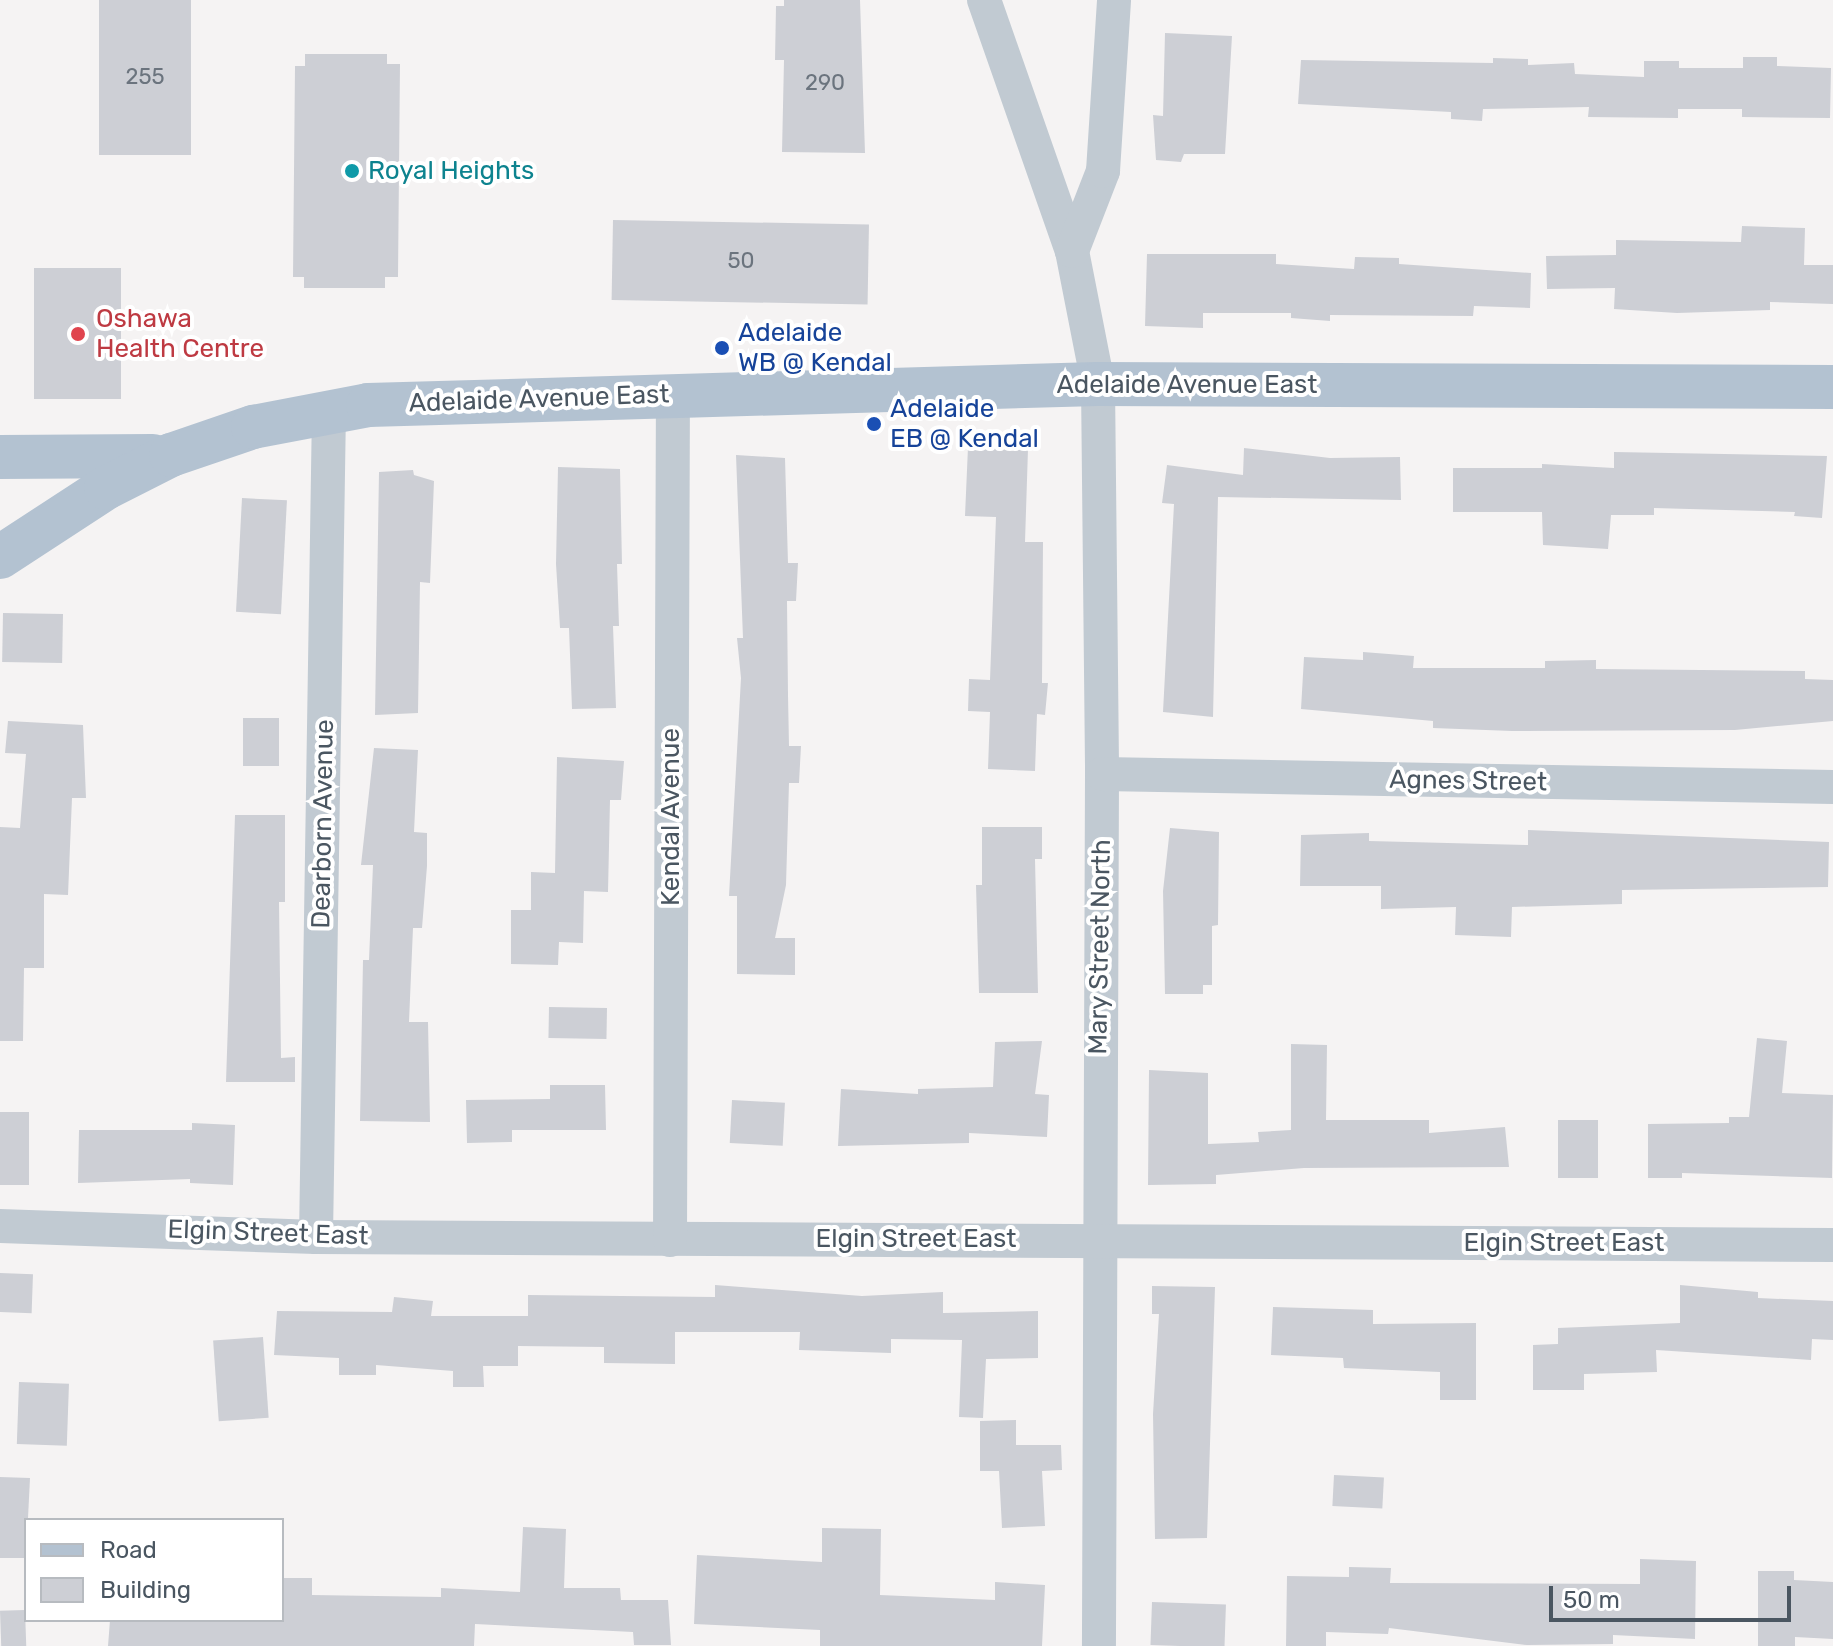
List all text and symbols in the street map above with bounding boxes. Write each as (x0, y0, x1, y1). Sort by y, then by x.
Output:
house number: 255 (125, 64, 165, 90)
house number: 290 (805, 70, 845, 96)
place label: Royal Heights (368, 155, 534, 187)
marker: Royal Heights (343, 162, 361, 180)
house number: 50 (727, 248, 755, 274)
place label: Oshawa Health Centre (96, 303, 264, 364)
place label: Adelaide WB @ Kendal (738, 317, 892, 378)
marker: Oshawa Health Centre (67, 323, 89, 345)
marker: Adelaide WB @ Kendal (713, 339, 731, 357)
street label: Adelaide Avenue East (1056, 369, 1318, 401)
street label: Adelaide Avenue East (408, 379, 670, 419)
place label: Adelaide EB @ Kendal (890, 393, 1039, 454)
marker: Adelaide EB @ Kendal (865, 415, 883, 433)
street label: Dearborn Avenue (306, 719, 340, 929)
street label: Kendal Avenue (655, 728, 687, 906)
street label: Agnes Street (1389, 764, 1547, 798)
street label: Mary Street North (1083, 839, 1117, 1055)
street label: Elgin Street East (167, 1214, 369, 1252)
street label: Elgin Street East (815, 1223, 1017, 1255)
street label: Elgin Street East (1463, 1227, 1665, 1259)
legend (24, 1518, 284, 1622)
text: Road (100, 1536, 157, 1564)
scale bar (1553, 1570, 1795, 1620)
text: Building (100, 1576, 191, 1604)
text: 50 m (1563, 1586, 1620, 1614)

